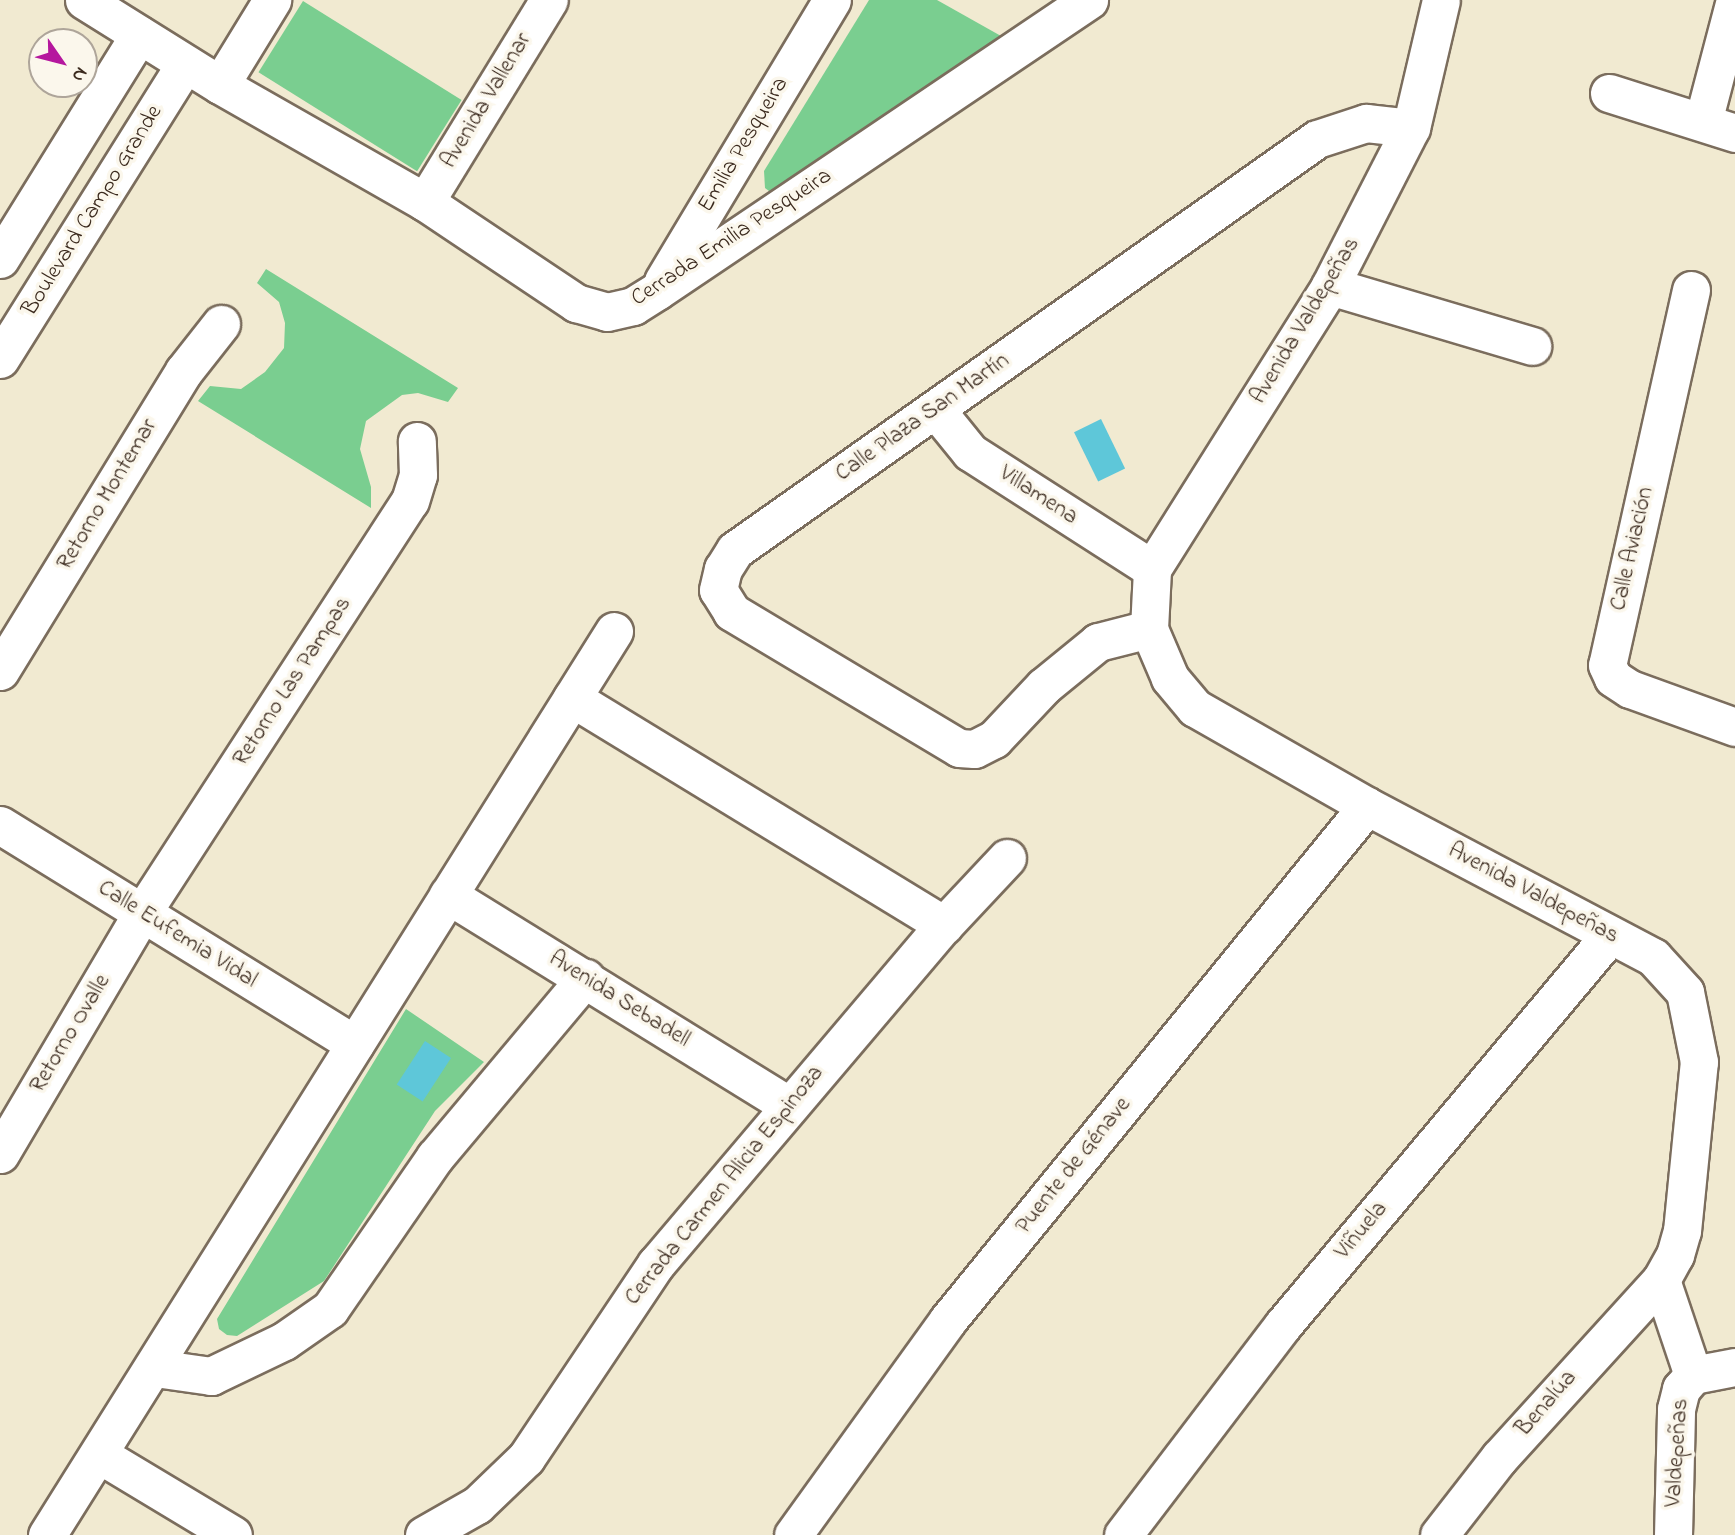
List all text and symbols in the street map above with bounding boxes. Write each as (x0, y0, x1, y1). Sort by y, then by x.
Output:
north arrow (28, 28, 98, 98)
street label: Avenida Vallenar (436, 28, 538, 174)
text: N (64, 61, 94, 87)
street label: Emilia Pesqueira (693, 72, 795, 218)
street label: Boulevard Campo Grande (17, 100, 169, 322)
street label: Cerrada Emilia Pesqueira (627, 163, 837, 313)
street label: Avenida Valdepeñas (1245, 233, 1367, 409)
street label: Calle Plaza San Martín (831, 348, 1015, 488)
street label: Retorno Montemar (52, 414, 164, 576)
street label: Villamena (994, 460, 1082, 532)
street label: Calle Aviación (1605, 484, 1661, 614)
street label: Retorno Las Pampas (228, 592, 358, 772)
street label: Avenida Valdepeñas (1443, 837, 1623, 951)
street label: Calle Eufemia Vidal (92, 875, 262, 995)
street label: Avenida Sebadell (543, 946, 695, 1054)
street label: Retorno Ovalle (25, 970, 117, 1098)
street label: Cerrada Carmen Alicia Espinoza (620, 1061, 830, 1311)
street label: Puente de Génave (1010, 1092, 1138, 1240)
street label: Viñuela (1330, 1196, 1394, 1266)
street label: Benalúa (1511, 1365, 1583, 1443)
street label: Valdepeñas (1660, 1398, 1696, 1508)

